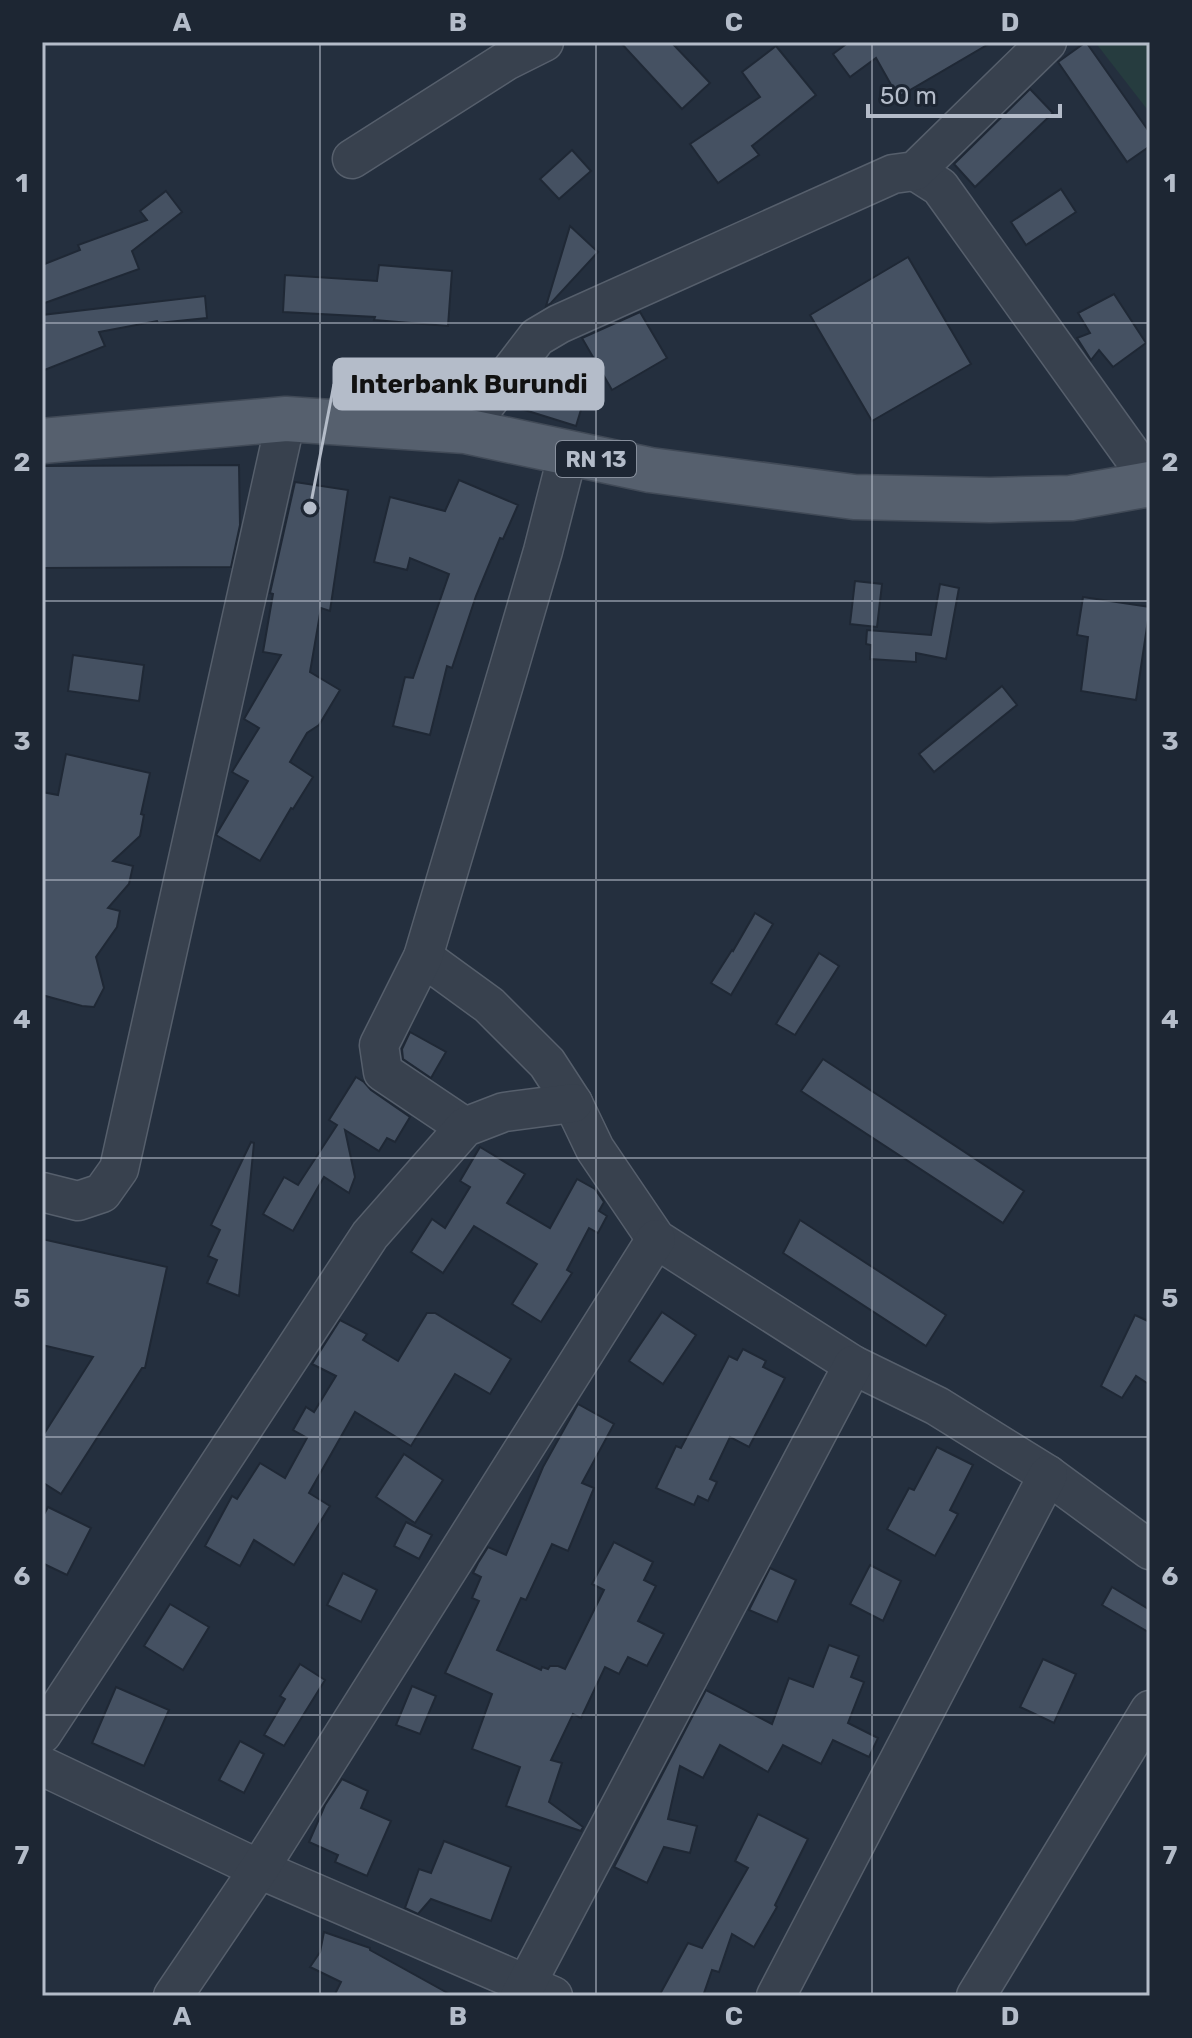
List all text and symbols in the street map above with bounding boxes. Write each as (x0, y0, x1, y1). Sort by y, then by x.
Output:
text: A (173, 7, 192, 38)
text: B (449, 7, 467, 38)
text: C (725, 7, 743, 38)
text: D (1001, 7, 1019, 38)
scale bar (868, 68, 1060, 118)
text: 50 m (880, 82, 937, 110)
text: 1 (16, 168, 28, 199)
text: 1 (1164, 168, 1176, 199)
callout: Interbank Burundi (334, 359, 603, 409)
text: Interbank Burundi (350, 369, 588, 400)
road number: RN 13 (556, 441, 636, 477)
text: 2 (14, 447, 30, 478)
text: 2 (1162, 447, 1178, 478)
text: 3 (13, 726, 31, 757)
text: 3 (1161, 726, 1179, 757)
text: 4 (13, 1004, 31, 1035)
text: 4 (1161, 1004, 1179, 1035)
text: 5 (14, 1283, 30, 1314)
text: 5 (1162, 1283, 1178, 1314)
text: 6 (14, 1561, 31, 1592)
text: 6 (1162, 1561, 1179, 1592)
text: 7 (15, 1840, 30, 1871)
text: 7 (1163, 1840, 1178, 1871)
text: A (173, 2001, 192, 2032)
text: B (449, 2001, 467, 2032)
text: C (725, 2001, 743, 2032)
text: D (1001, 2001, 1019, 2032)

